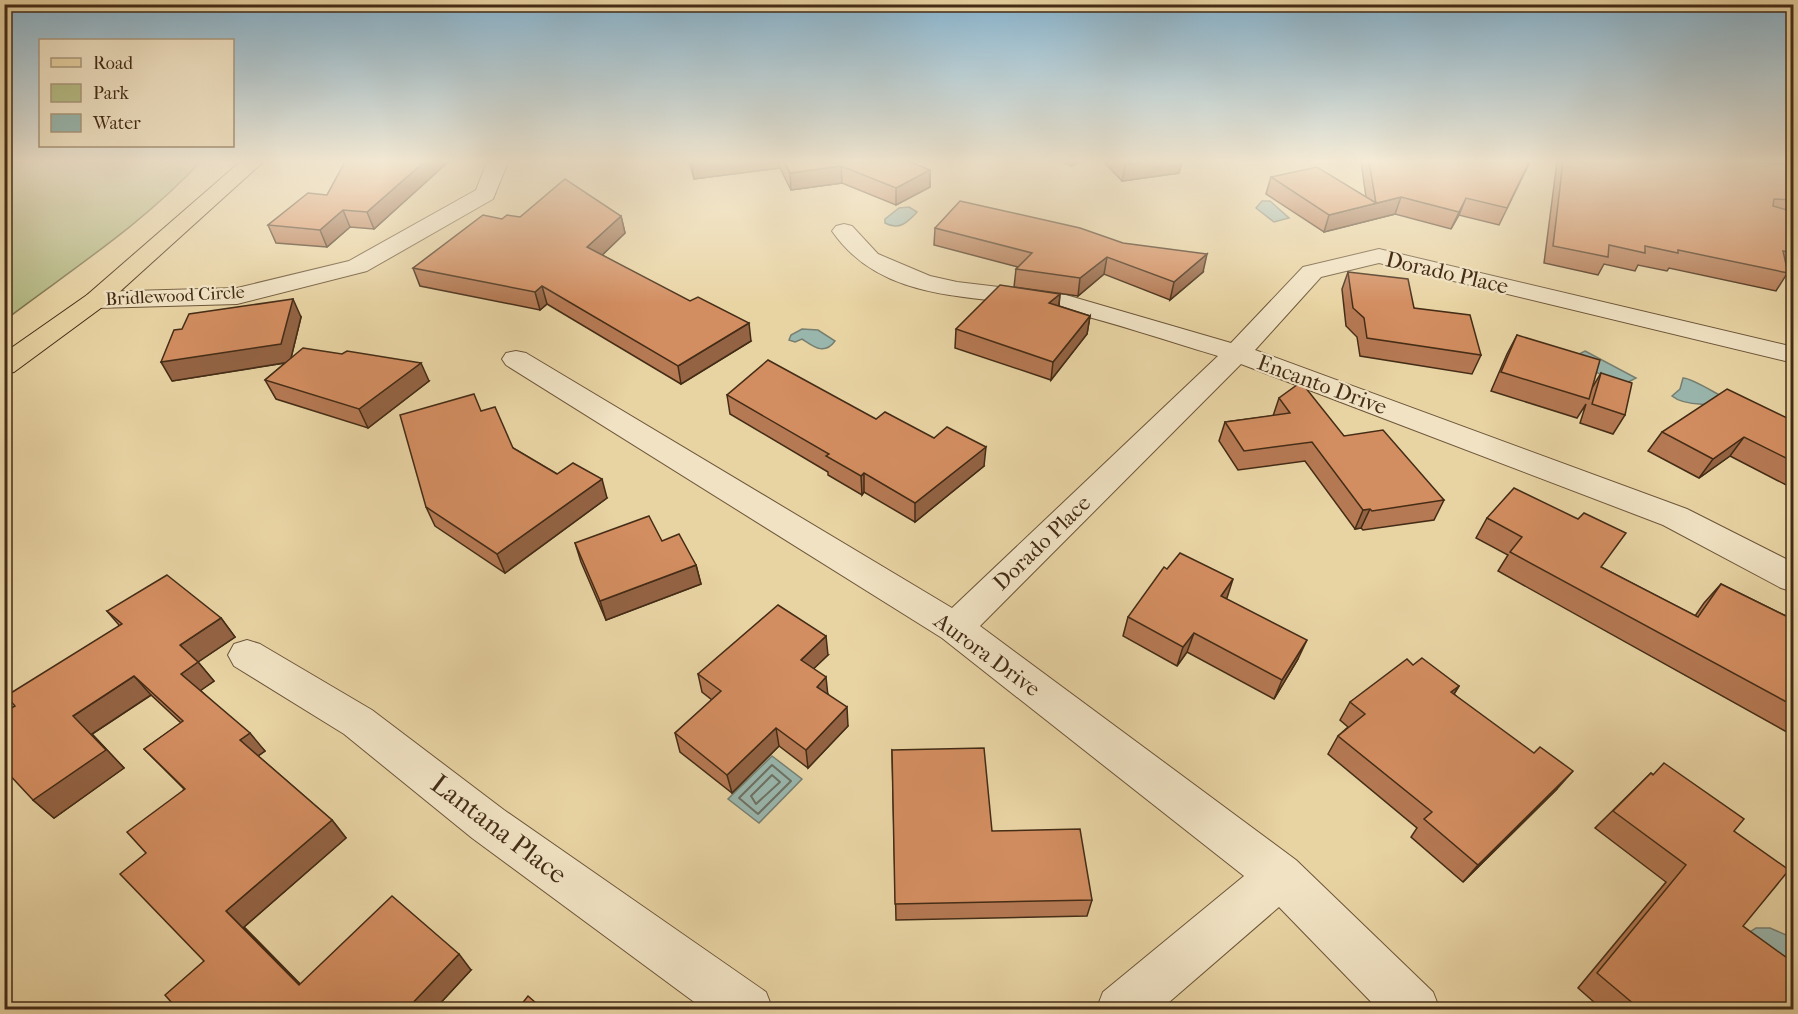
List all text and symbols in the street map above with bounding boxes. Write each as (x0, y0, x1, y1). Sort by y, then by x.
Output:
legend (39, 39, 234, 147)
text: Road (93, 53, 133, 74)
text: Park (93, 83, 130, 104)
text: Water (92, 113, 141, 134)
street label: Dorado Place (1383, 246, 1511, 300)
street label: Bridlewood Circle (105, 282, 245, 310)
street label: Encanto Drive (1254, 350, 1390, 421)
street label: Dorado Place (988, 490, 1096, 596)
street label: Aurora Drive (928, 607, 1045, 702)
street label: Lantana Place (425, 768, 573, 890)

